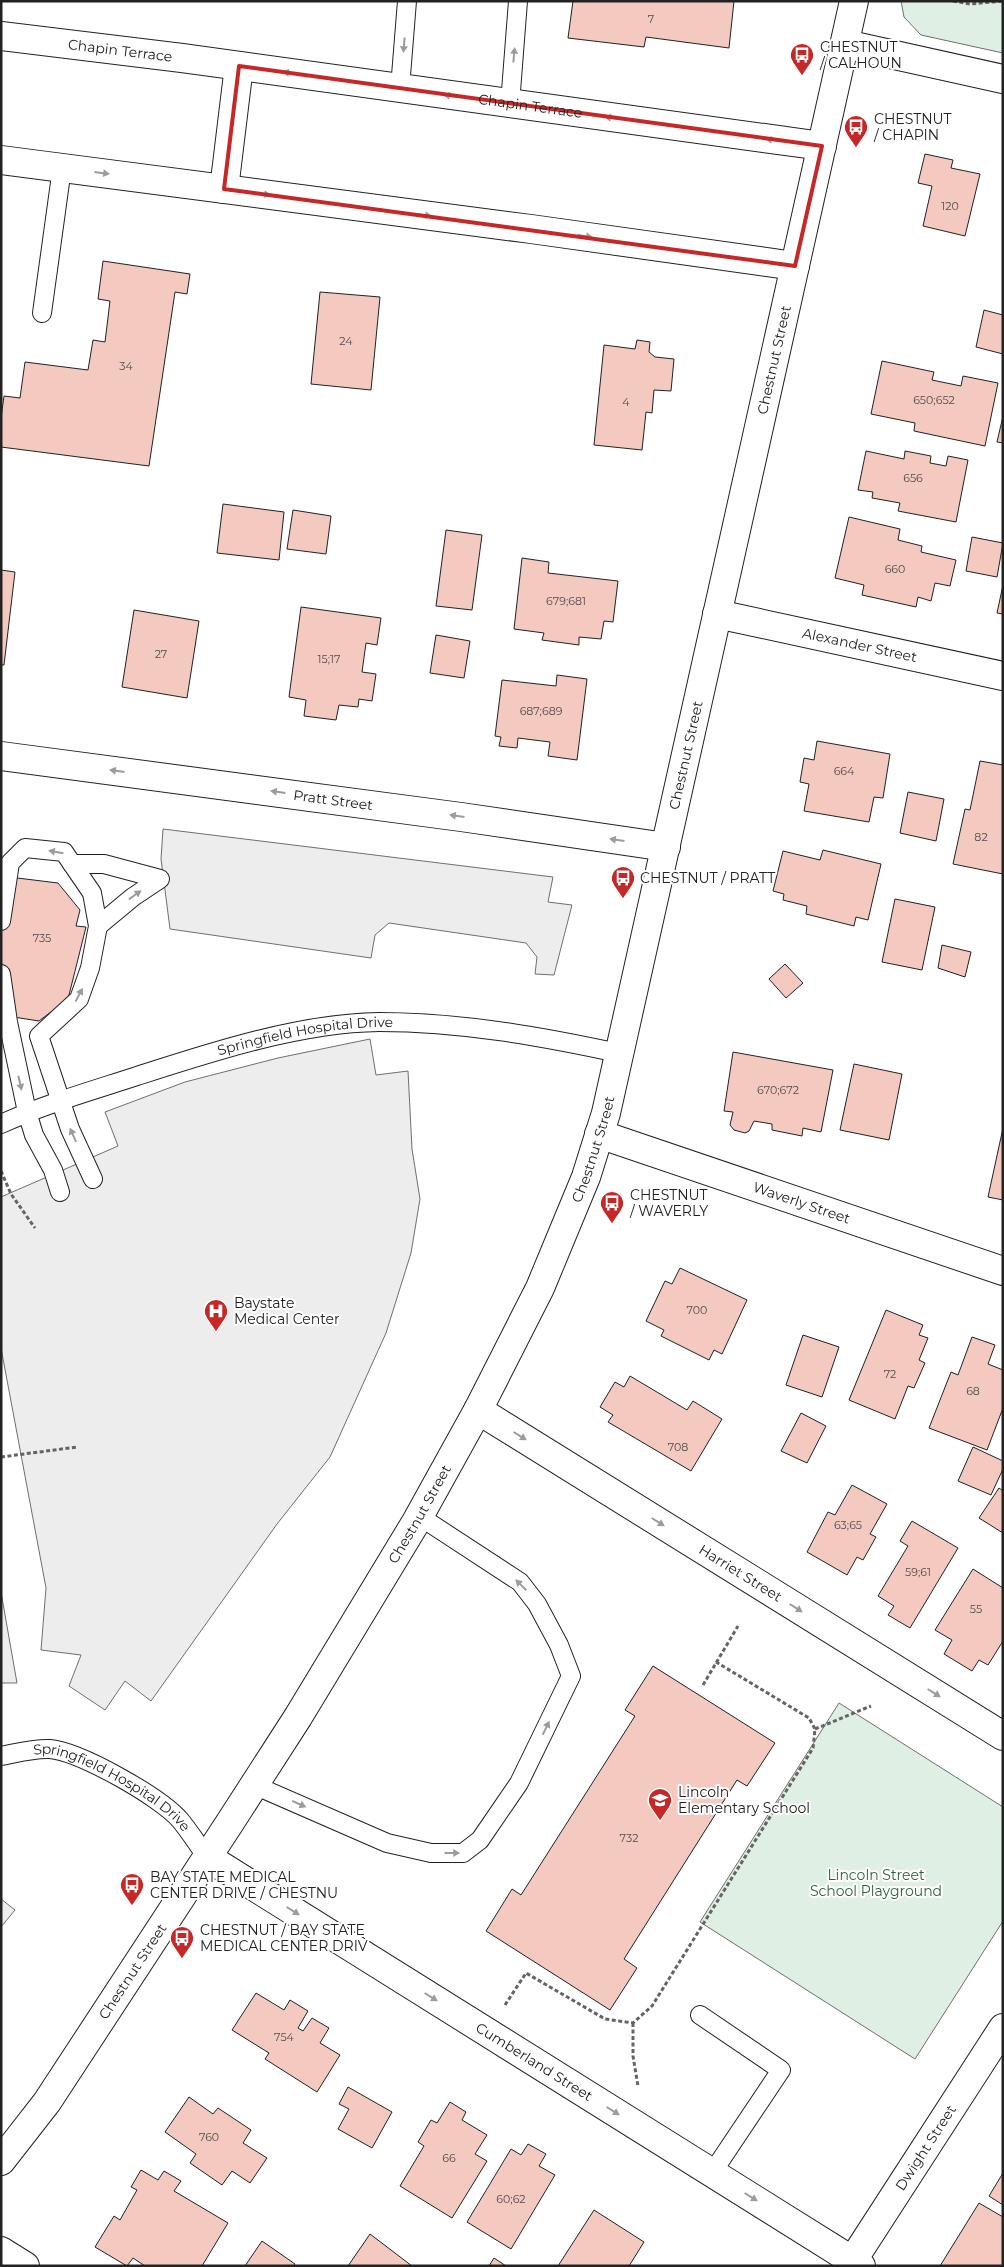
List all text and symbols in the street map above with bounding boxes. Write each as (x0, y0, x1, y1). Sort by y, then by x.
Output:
house number: 7 (648, 12, 654, 26)
street label: Chapin Terrace (67, 35, 173, 66)
one-way arrow (399, 37, 407, 53)
place label: CHESTNUT / CALHOUN (819, 38, 902, 72)
bus stop icon: CHESTNUT / CALHOUN (789, 42, 815, 76)
one-way arrow (510, 47, 518, 63)
one-way arrow (282, 69, 298, 77)
street label: Chapin Terrace (477, 90, 584, 122)
one-way arrow (443, 91, 459, 99)
place label: CHESTNUT / CHAPIN (873, 110, 952, 144)
one-way arrow (604, 114, 620, 122)
bus stop icon: CHESTNUT / CHAPIN (843, 114, 869, 148)
one-way arrow (765, 136, 781, 144)
one-way arrow (94, 169, 110, 177)
one-way arrow (255, 190, 271, 198)
house number: 120 (941, 199, 959, 213)
one-way arrow (416, 211, 432, 219)
one-way arrow (577, 232, 593, 240)
street label: Chestnut Street (753, 303, 795, 416)
house number: 24 (339, 334, 353, 348)
house number: 34 (119, 359, 133, 373)
house number: 650;652 (913, 393, 955, 407)
house number: 4 (622, 395, 630, 409)
house number: 656 (903, 471, 923, 485)
house number: 660 (885, 562, 905, 576)
house number: 679;681 (546, 594, 586, 608)
street label: Alexander Street (801, 624, 919, 666)
house number: 27 (155, 647, 167, 661)
house number: 15;17 (318, 652, 340, 666)
street label: Chestnut Street (665, 699, 707, 811)
house number: 687;689 (520, 704, 563, 718)
house number: 664 (834, 764, 855, 778)
one-way arrow (109, 767, 125, 775)
street label: Pratt Street (292, 786, 374, 814)
one-way arrow (270, 788, 286, 796)
one-way arrow (448, 812, 464, 820)
house number: 82 (974, 830, 988, 844)
one-way arrow (609, 835, 625, 843)
one-way arrow (48, 847, 64, 855)
bus stop icon: CHESTNUT / PRATT (610, 865, 636, 899)
place label: CHESTNUT / PRATT (640, 869, 775, 887)
one-way arrow (129, 890, 142, 900)
house number: 735 (33, 931, 51, 945)
one-way arrow (75, 988, 83, 1003)
street label: Springfield Hospital Drive (215, 1013, 393, 1059)
one-way arrow (16, 1075, 24, 1090)
house number: 670;672 (757, 1083, 799, 1097)
street label: Chestnut Street (567, 1094, 619, 1205)
one-way arrow (69, 1128, 77, 1142)
street label: Waverly Street (751, 1178, 853, 1228)
place label: CHESTNUT / WAVERLY (629, 1186, 708, 1220)
bus stop icon: CHESTNUT / WAVERLY (599, 1190, 625, 1224)
place label: Baystate Medical Center (234, 1294, 340, 1328)
hospital icon: Baystate Medical Center (203, 1298, 229, 1332)
house number: 700 (687, 1303, 707, 1317)
house number: 72 (884, 1367, 896, 1381)
house number: 68 (966, 1384, 980, 1398)
one-way arrow (513, 1431, 526, 1441)
house number: 708 (668, 1440, 688, 1454)
street label: Chestnut Street (384, 1461, 455, 1567)
one-way arrow (651, 1517, 664, 1527)
house number: 63;65 (834, 1518, 862, 1532)
street label: Harriet Street (696, 1540, 786, 1606)
house number: 59;61 (905, 1565, 931, 1579)
one-way arrow (515, 1579, 527, 1591)
house number: 55 (970, 1602, 982, 1616)
one-way arrow (789, 1603, 802, 1612)
one-way arrow (927, 1689, 940, 1698)
one-way arrow (542, 1721, 550, 1735)
street label: Springfield Hospital Drive (32, 1740, 195, 1835)
place label: Lincoln Elementary School (678, 1783, 810, 1817)
school or university icon: Lincoln Elementary School (647, 1787, 673, 1821)
one-way arrow (292, 1801, 306, 1809)
house number: 732 (620, 1831, 638, 1845)
one-way arrow (444, 1849, 460, 1857)
park label: Lincoln Street School Playground (810, 1866, 942, 1900)
place label: BAY STATE MEDICAL CENTER DRIVE / CHESTNU (150, 1868, 338, 1902)
bus stop icon: BAY STATE MEDICAL CENTER DRIVE / CHESTNU (119, 1872, 145, 1906)
one-way arrow (287, 1906, 300, 1916)
street label: Chestnut Street (95, 1920, 171, 2023)
place label: CHESTNUT / BAY STATE MEDICAL CENTER DRIV (200, 1921, 368, 1955)
bus stop icon: CHESTNUT / BAY STATE MEDICAL CENTER DRIV (169, 1925, 195, 1959)
one-way arrow (424, 1993, 437, 2002)
street label: Cumberland Street (472, 2018, 596, 2105)
house number: 754 (274, 2030, 295, 2044)
street label: Dwight Street (891, 2101, 960, 2194)
one-way arrow (607, 2106, 620, 2116)
house number: 760 (199, 2130, 219, 2144)
house number: 66 (442, 2151, 456, 2165)
house number: 60;62 (496, 2192, 526, 2206)
one-way arrow (745, 2192, 758, 2202)

